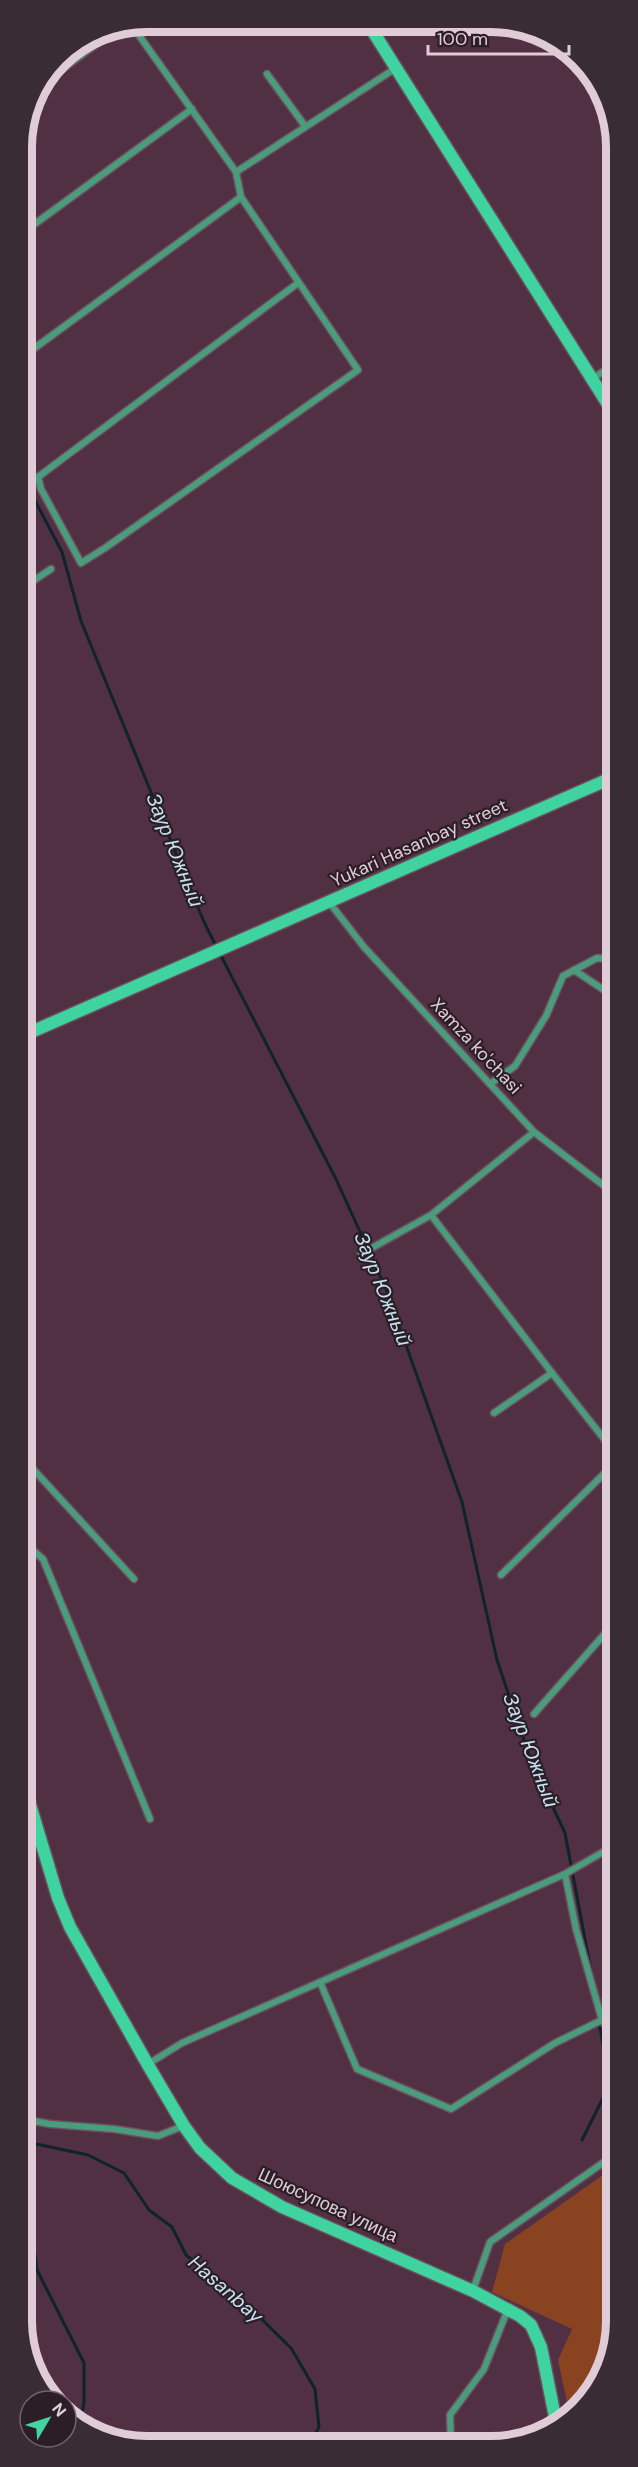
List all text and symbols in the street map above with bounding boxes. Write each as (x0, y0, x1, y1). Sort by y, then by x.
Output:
scale bar (428, 18, 569, 56)
text: 100 m (437, 27, 488, 51)
water label: Заур Южный (140, 789, 210, 911)
street label: Yukari Hasanbay street (327, 793, 511, 893)
street label: Xamza ko'chasi (425, 993, 527, 1099)
water label: Заур Южный (348, 1228, 418, 1350)
water label: Заур Южный (497, 1689, 565, 1811)
street label: Шоюсупова улица (254, 2162, 403, 2248)
water label: Hasanbay (183, 2249, 270, 2329)
north arrow (18, 2389, 78, 2449)
text: N (47, 2399, 71, 2421)

